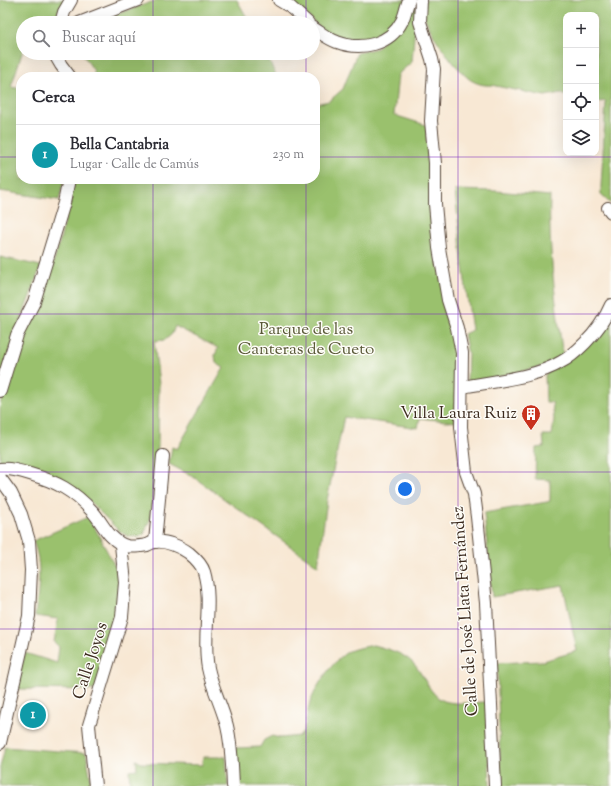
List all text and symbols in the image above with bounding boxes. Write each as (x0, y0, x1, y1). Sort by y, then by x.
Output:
map controls (563, 12, 599, 156)
button: + (563, 12, 599, 48)
search box (16, 16, 320, 60)
icon: search (30, 27, 52, 49)
text: Buscar aquí (62, 28, 136, 49)
button: − (563, 48, 599, 84)
button: locate (563, 84, 599, 120)
text: Cerca (32, 86, 75, 110)
button: layers (563, 120, 599, 156)
text: Bella Cantabria (70, 135, 169, 156)
text: 1 (43, 146, 47, 164)
text: 230 m (272, 146, 304, 164)
text: Lugar · Calle de Camús (70, 156, 199, 174)
park label: Parque de las Canteras de Cueto (238, 318, 374, 362)
place label: Villa Laura Ruiz (400, 402, 517, 426)
building icon: Villa Laura Ruiz (520, 403, 542, 431)
your location (395, 479, 415, 499)
street label: Calle de José Llata Fernández (447, 505, 485, 717)
street label: Calle Joyos (67, 619, 115, 703)
pin: 1 (20, 700, 46, 730)

